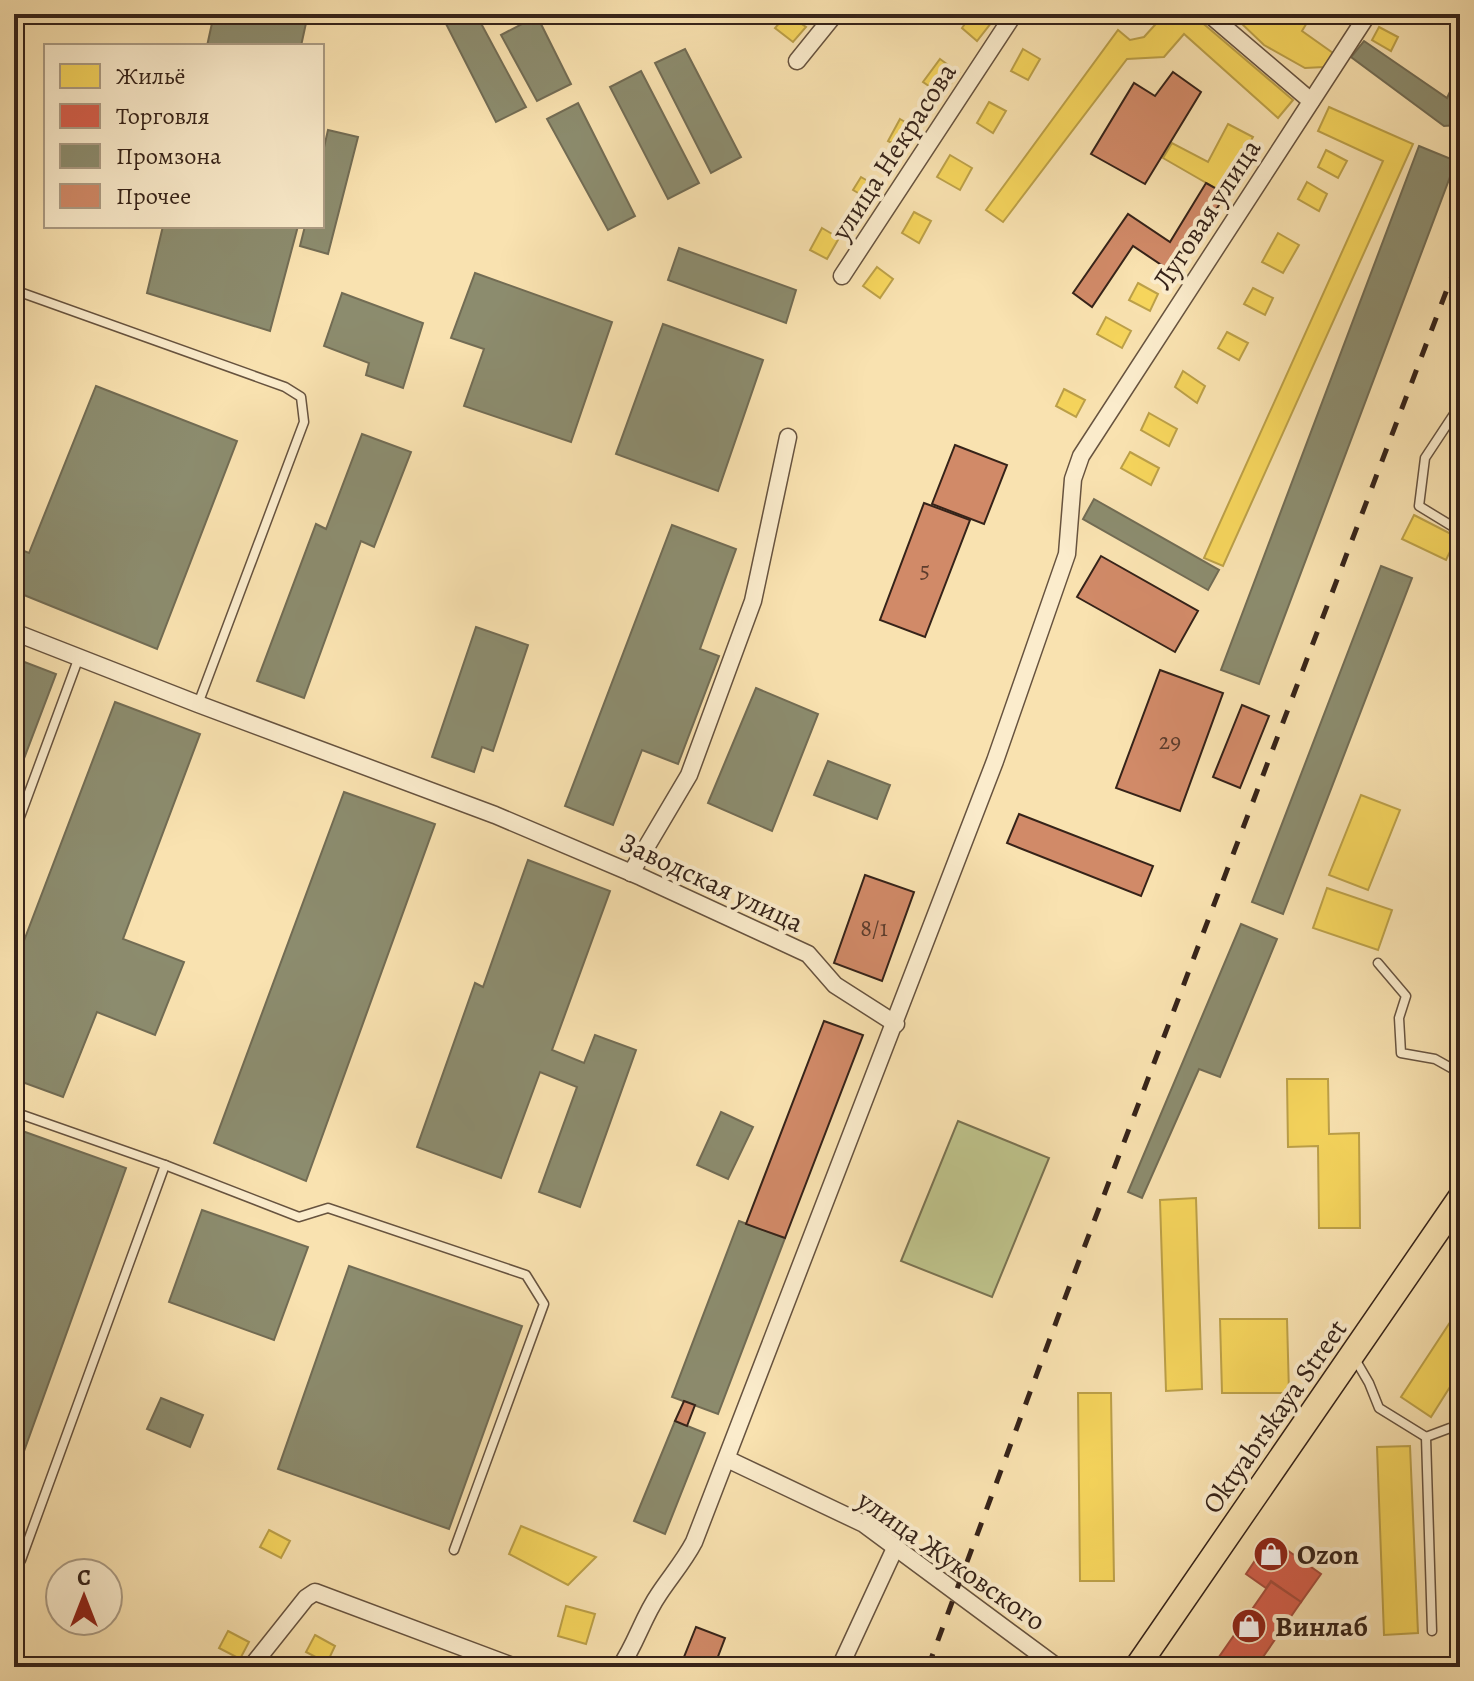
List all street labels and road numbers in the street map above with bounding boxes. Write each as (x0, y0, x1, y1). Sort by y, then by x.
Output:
street label: улица Некрасова (822, 55, 966, 249)
street label: Луговая улица (1144, 132, 1270, 297)
street label: Заводская улица (614, 824, 810, 942)
street label: Oktyabrskaya Street (1194, 1312, 1356, 1521)
street label: улица Жуковского (849, 1481, 1053, 1640)

